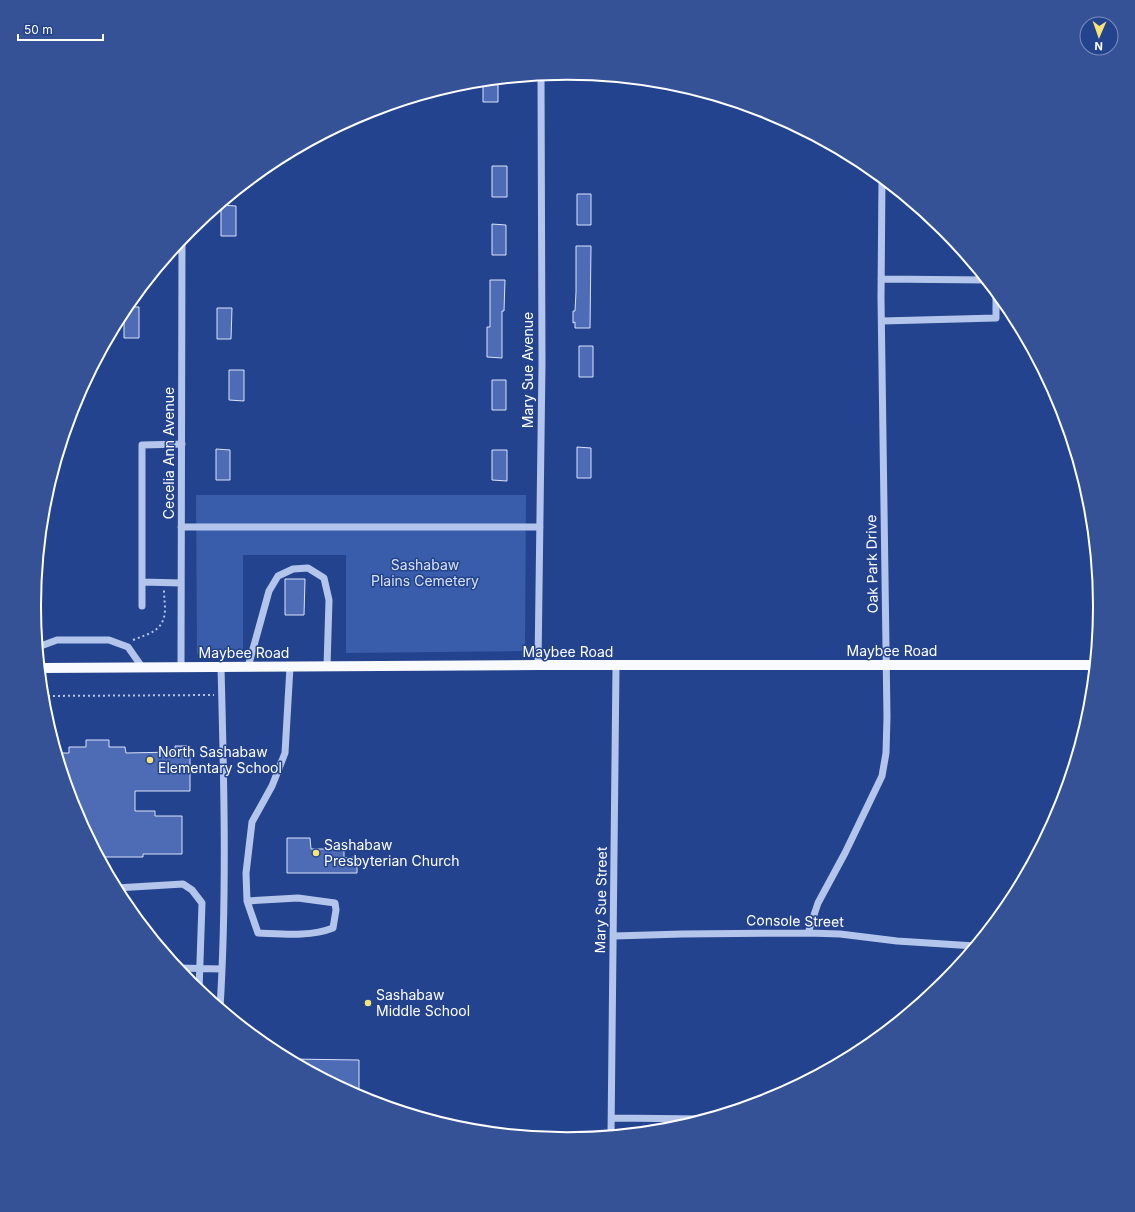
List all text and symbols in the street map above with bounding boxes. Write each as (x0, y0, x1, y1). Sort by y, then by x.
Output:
scale bar (18, 16, 103, 42)
north arrow (1079, 16, 1119, 56)
text: 50 m (24, 22, 53, 37)
text: N (1094, 39, 1103, 53)
street label: Mary Sue Avenue (519, 312, 536, 428)
street label: Cecelia Ann Avenue (160, 387, 177, 519)
street label: Oak Park Drive (862, 514, 881, 614)
park label: Sashabaw Plains Cemetery (371, 556, 479, 589)
street label: Maybee Road (847, 642, 937, 659)
street label: Maybee Road (523, 643, 613, 660)
street label: Maybee Road (199, 644, 289, 661)
place label: North Sashabaw Elementary School (158, 743, 282, 776)
marker: North Sashabaw Elementary School (145, 755, 155, 765)
place label: Sashabaw Presbyterian Church (324, 836, 460, 869)
street label: Mary Sue Street (591, 846, 610, 953)
marker: Sashabaw Presbyterian Church (311, 848, 321, 858)
street label: Console Street (746, 911, 844, 930)
place label: Sashabaw Middle School (376, 986, 470, 1019)
marker: Sashabaw Middle School (363, 998, 373, 1008)

